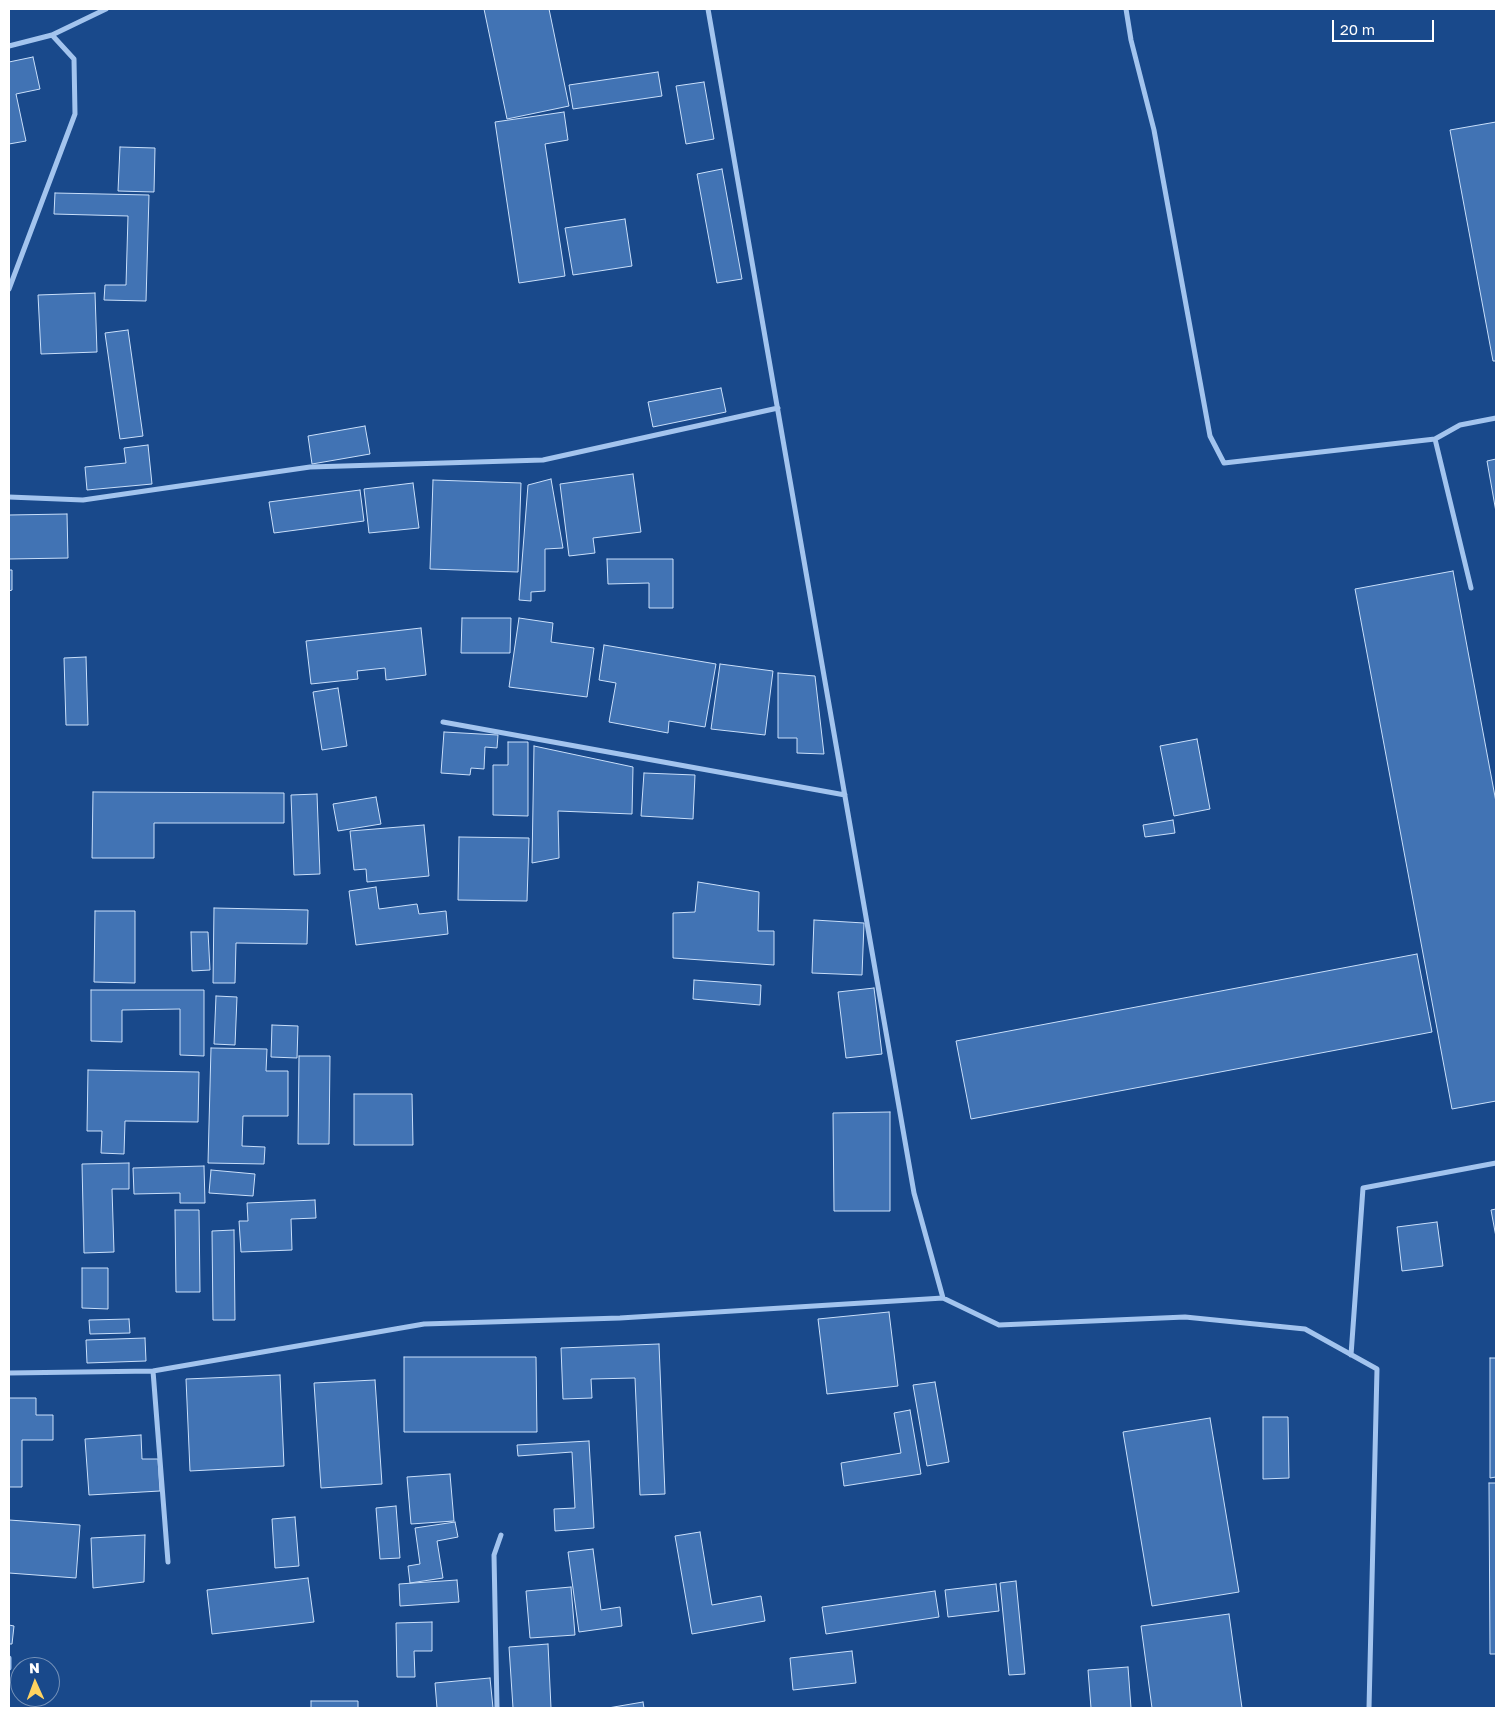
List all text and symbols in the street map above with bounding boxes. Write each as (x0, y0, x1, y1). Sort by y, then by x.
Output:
scale bar (1335, 10, 1438, 42)
text: 20 m (1340, 20, 1375, 38)
north arrow (10, 1657, 60, 1707)
text: N (29, 1659, 40, 1676)

